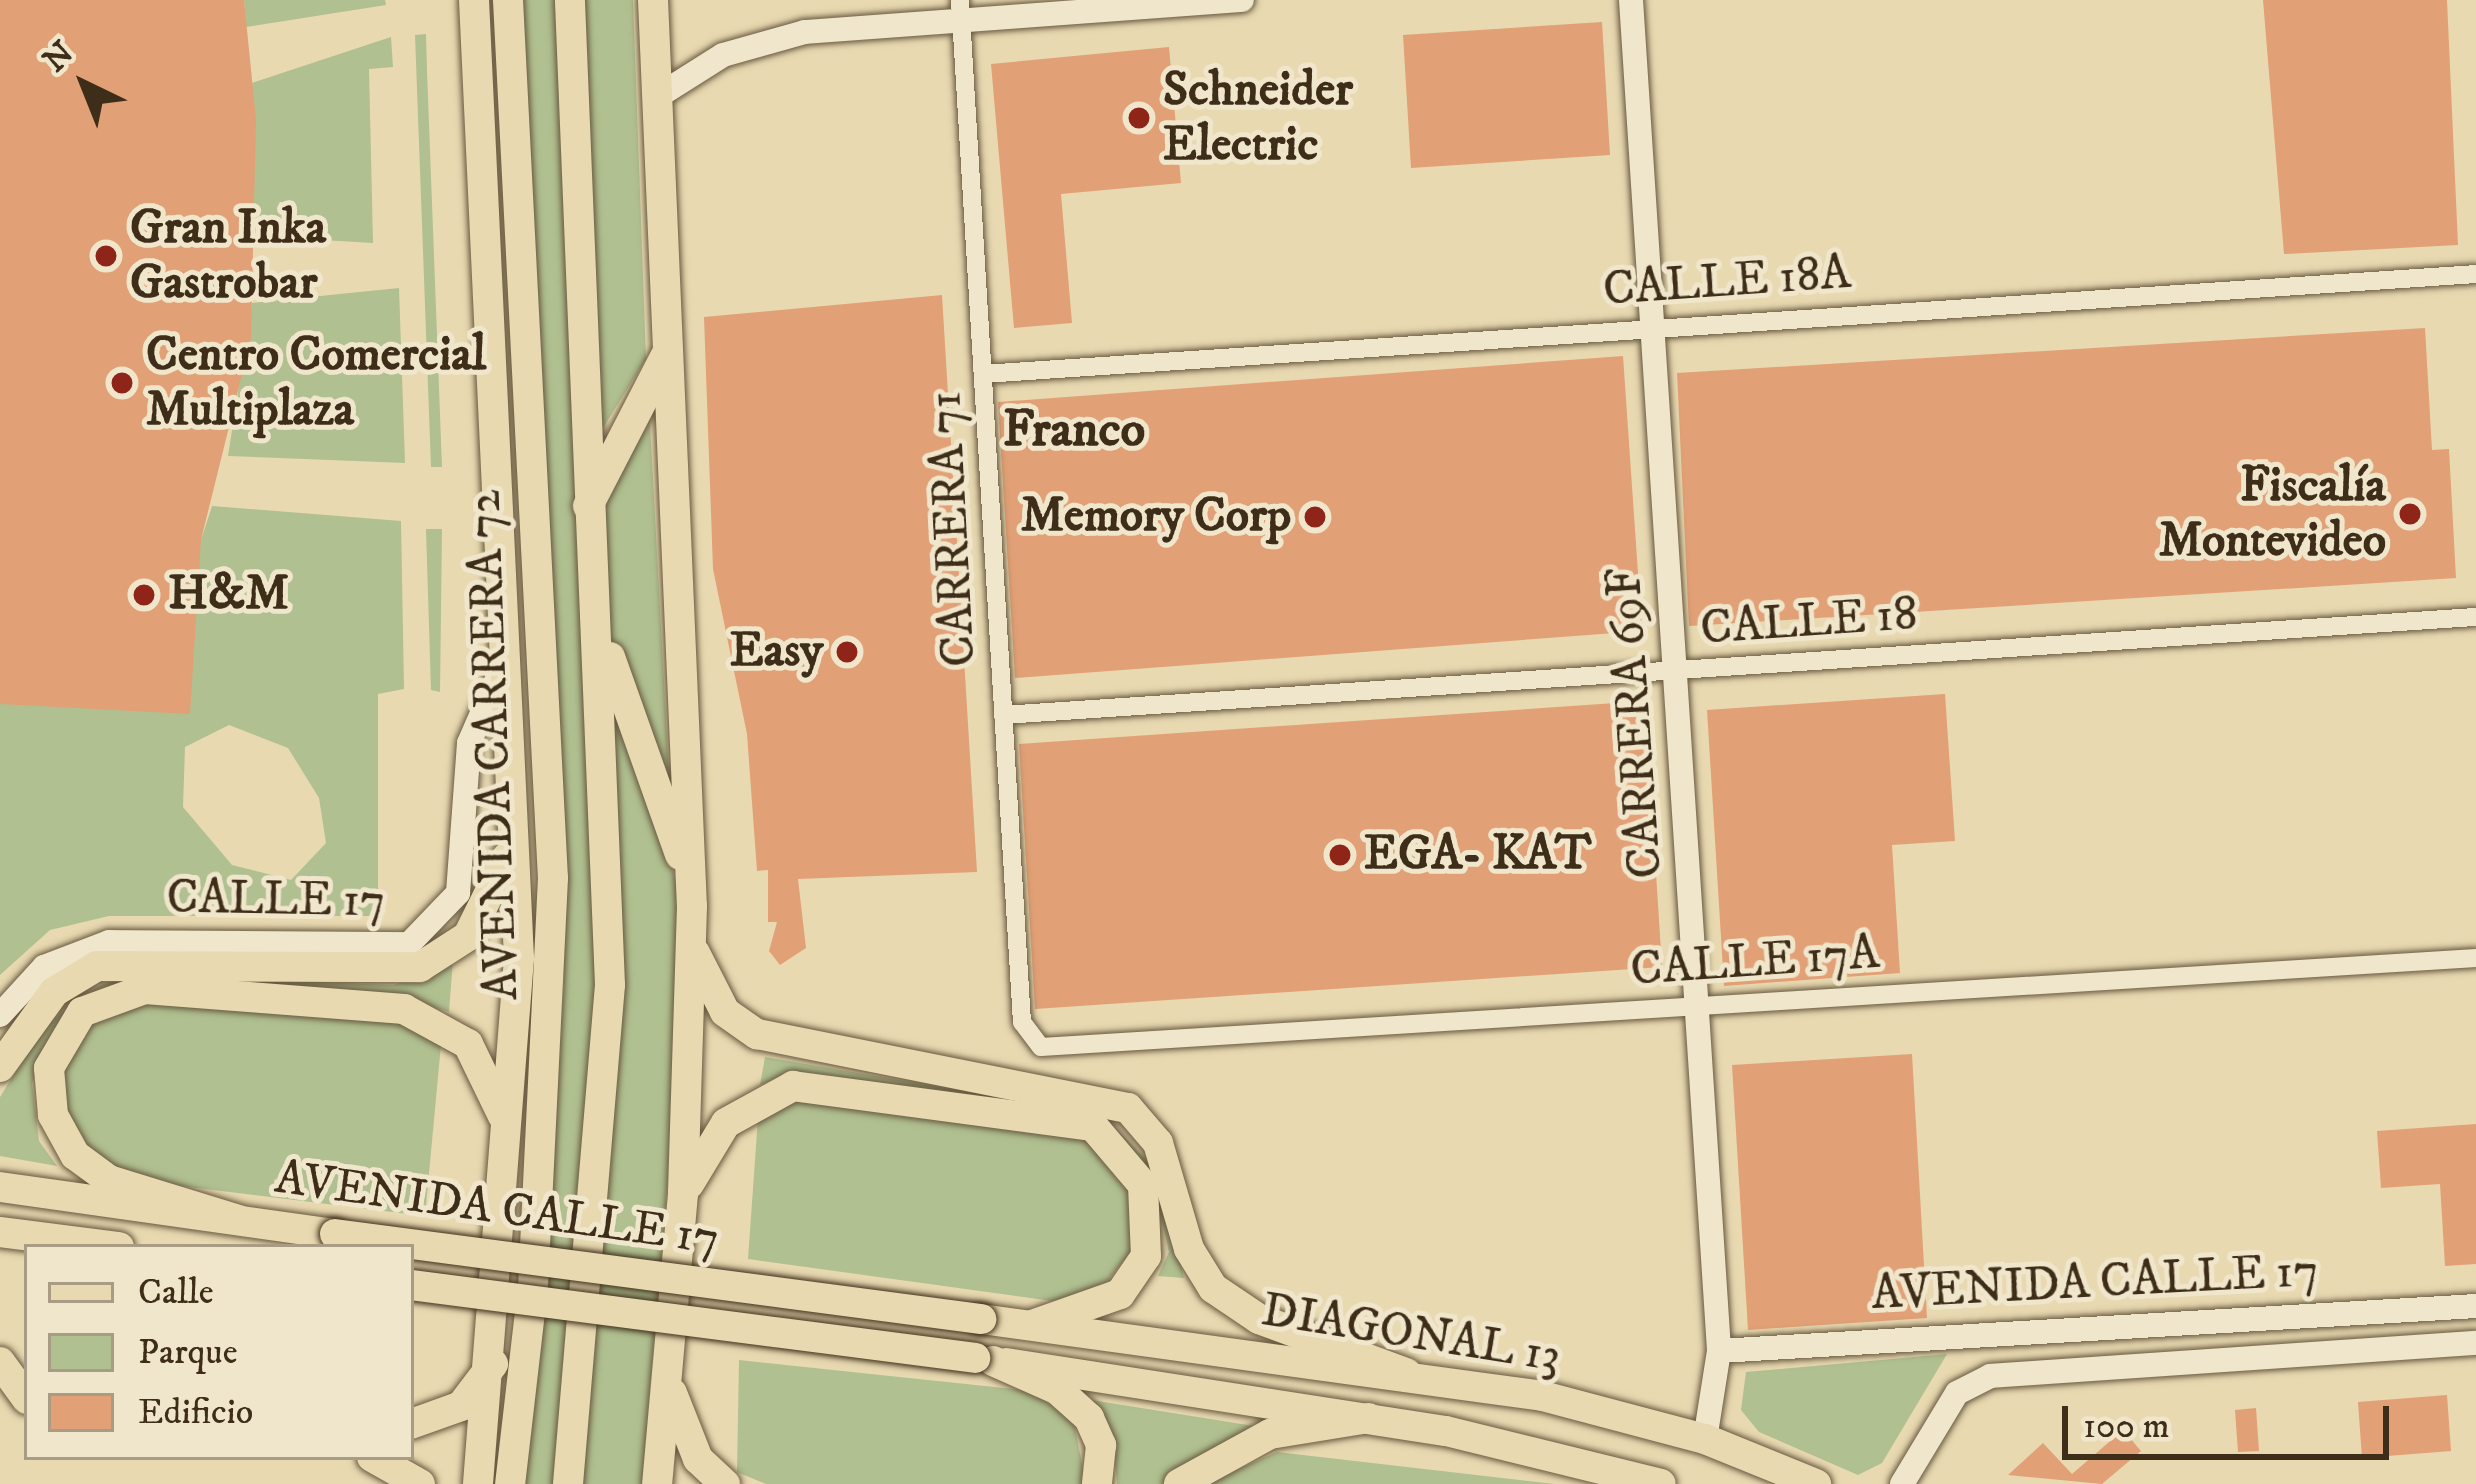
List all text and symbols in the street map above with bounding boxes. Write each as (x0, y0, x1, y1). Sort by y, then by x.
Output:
north arrow (24, 24, 144, 144)
text: N (35, 33, 83, 82)
place label: Schneider Electric (1163, 61, 1353, 174)
marker: Schneider Electric (1126, 105, 1152, 131)
place label: Gran Inka Gastrobar (130, 199, 326, 312)
marker: Gran Inka Gastrobar (93, 243, 119, 269)
street label: CALLE 18A (1601, 245, 1853, 319)
place label: Centro Comercial Multiplaza (146, 326, 486, 439)
marker: Centro Comercial Multiplaza (109, 370, 135, 396)
street label: CARRERA 71 (917, 390, 989, 668)
district label: Franco (1003, 399, 1145, 461)
place label: Fiscalía Montevideo (2159, 457, 2386, 570)
place label: Memory Corp (1021, 488, 1291, 546)
street label: AVENIDA CARRERA 72 (456, 489, 532, 1001)
marker: Fiscalía Montevideo (2397, 501, 2423, 527)
marker: Memory Corp (1302, 504, 1328, 530)
place label: H&M (168, 566, 289, 624)
street label: CARRERA 69F (1596, 566, 1676, 880)
marker: H&M (131, 582, 157, 608)
street label: CALLE 18 (1698, 586, 1920, 658)
place label: Easy (730, 623, 823, 681)
marker: Easy (834, 639, 860, 665)
place label: EGA- KAT (1364, 826, 1591, 884)
marker: EGA- KAT (1327, 842, 1353, 868)
street label: CALLE 17 (166, 869, 386, 931)
street label: CALLE 17A (1629, 925, 1881, 999)
street label: AVENIDA CALLE 17 (271, 1149, 723, 1269)
street label: AVENIDA CALLE 17 (1870, 1243, 2320, 1323)
legend (24, 1244, 414, 1460)
text: Calle (138, 1270, 214, 1315)
street label: DIAGONAL 13 (1258, 1282, 1564, 1386)
text: Parque (138, 1330, 238, 1375)
scale bar (2068, 1382, 2395, 1456)
text: Edificio (138, 1390, 253, 1435)
text: 100 m (2083, 1404, 2170, 1449)

